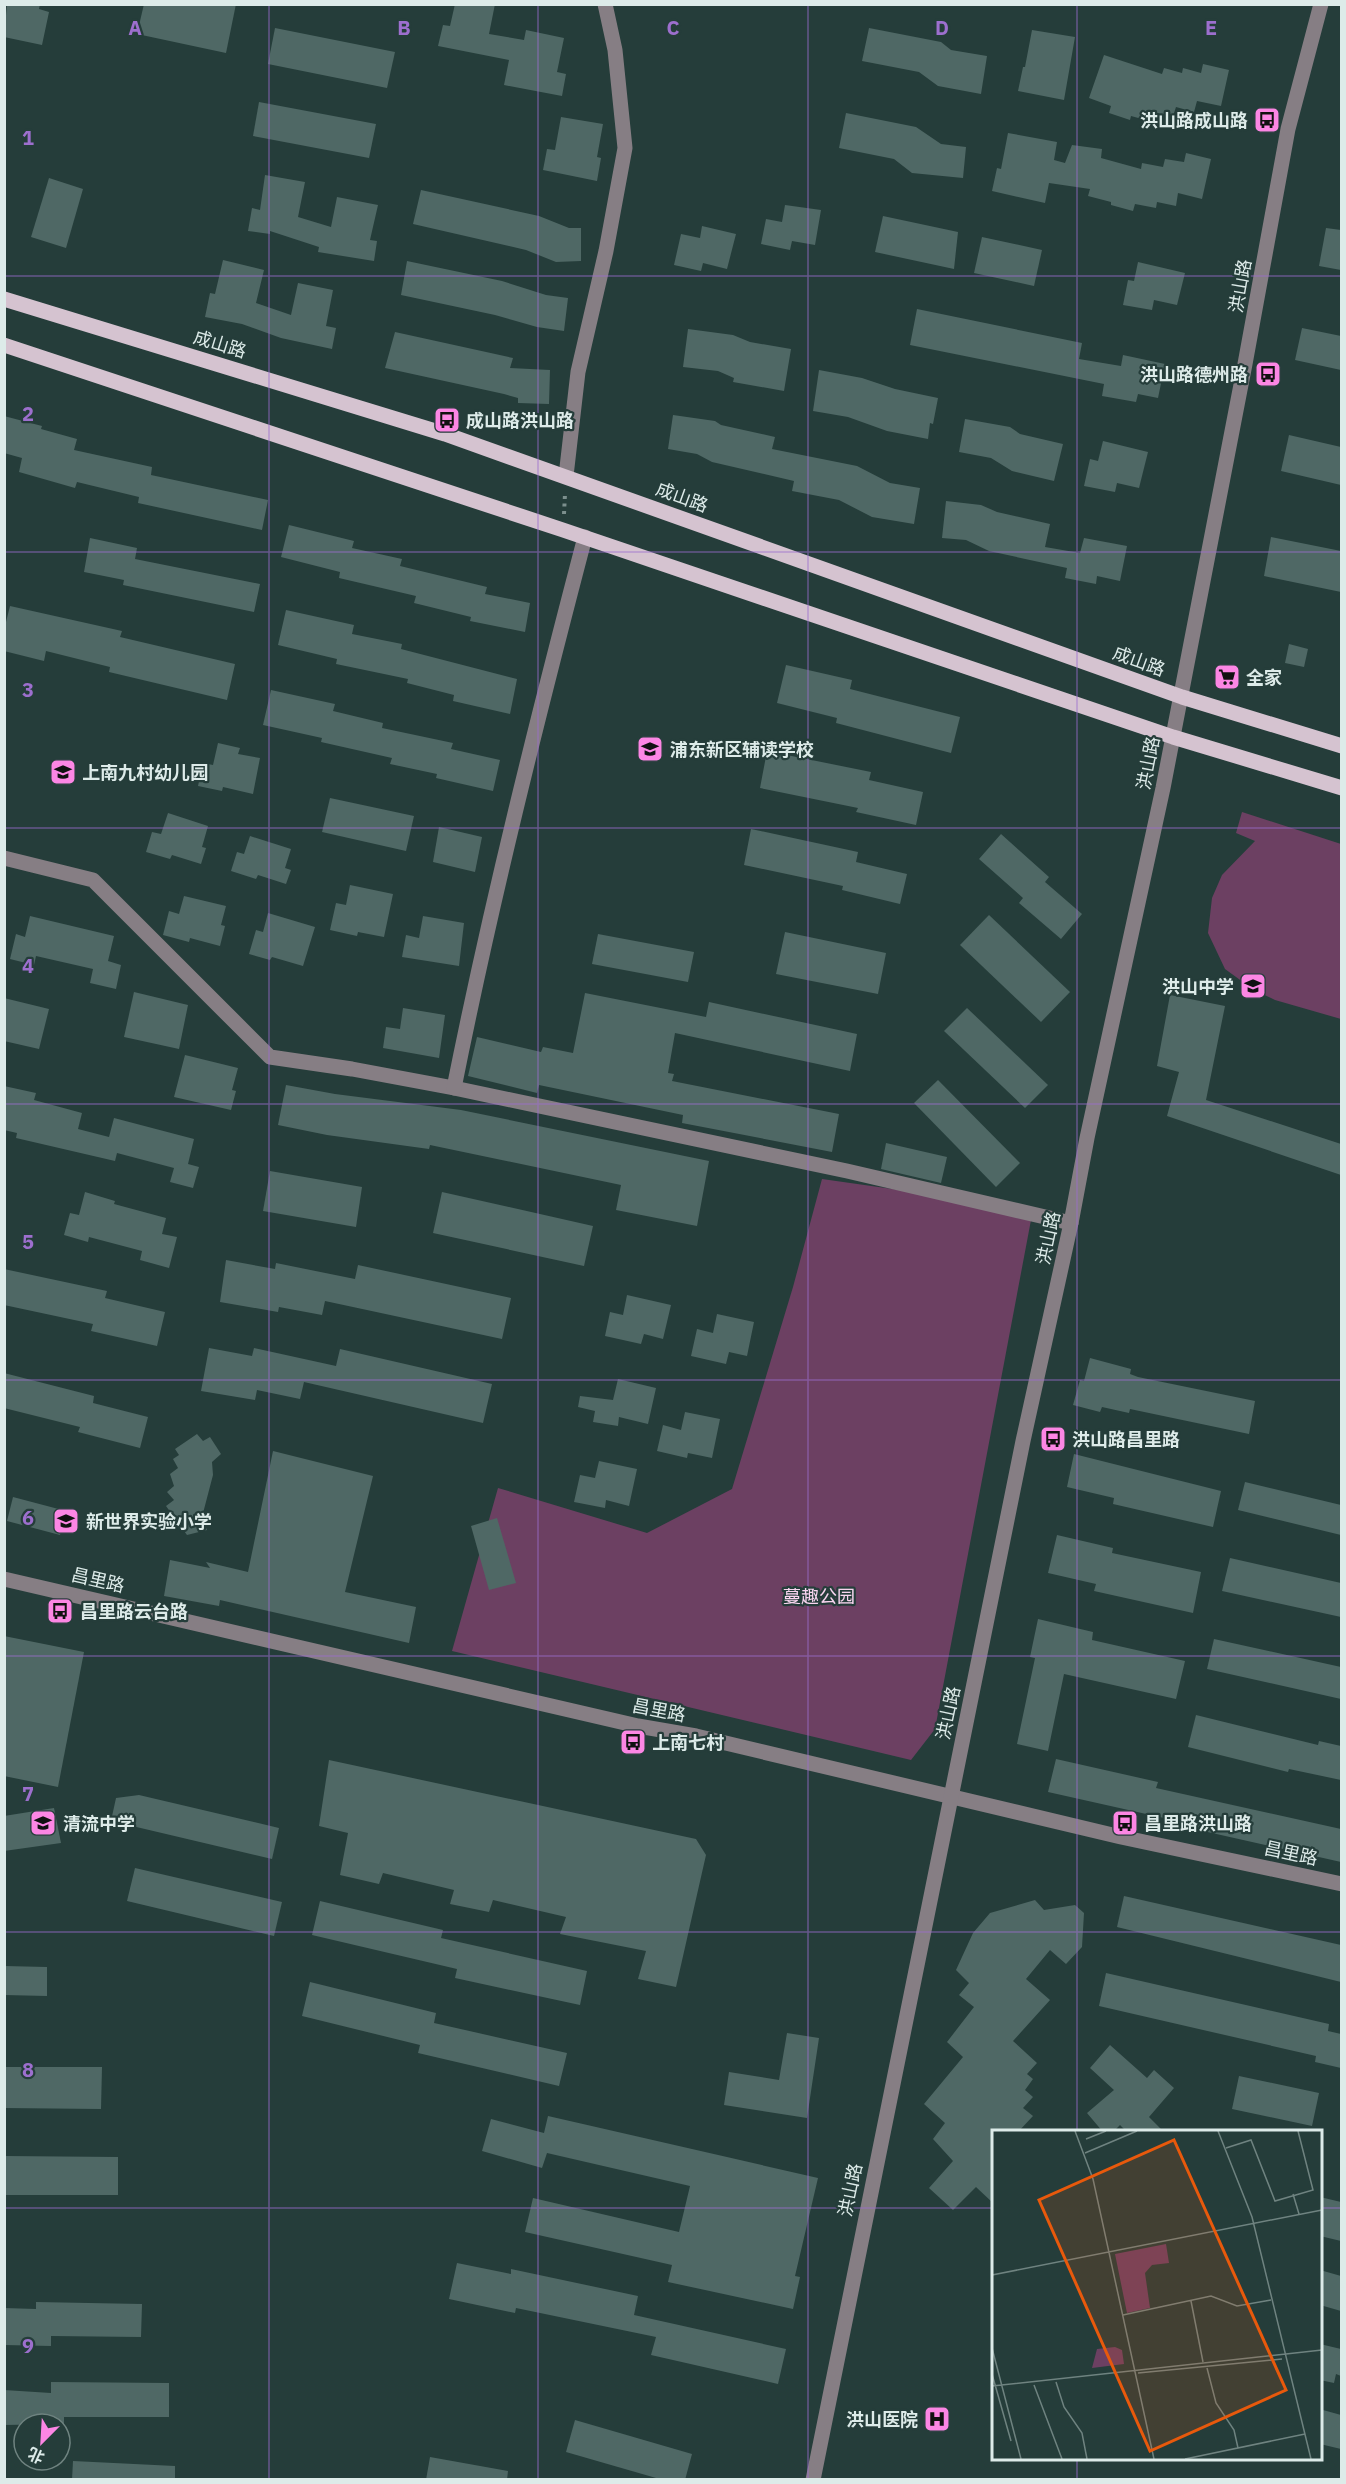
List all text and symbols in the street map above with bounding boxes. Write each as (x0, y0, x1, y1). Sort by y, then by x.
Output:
text: A (128, 14, 142, 41)
text: B (397, 14, 411, 41)
text: C (666, 14, 680, 41)
text: D (935, 14, 949, 41)
text: E (1205, 14, 1217, 41)
bus stop icon: 洪山路成山路 (1252, 105, 1282, 135)
place label: 洪山路成山路 (1140, 109, 1248, 132)
text: 1 (22, 124, 34, 151)
street label: 洪山路 (1224, 257, 1256, 315)
street label: 成山路 (191, 325, 249, 363)
bus stop icon: 洪山路德州路 (1253, 359, 1283, 389)
place label: 洪山路德州路 (1140, 363, 1248, 386)
text: 2 (22, 400, 34, 427)
bus stop icon: 成山路洪山路 (432, 405, 462, 435)
place label: 成山路洪山路 (466, 409, 574, 432)
street label: 成山路 (653, 477, 711, 517)
street label: 成山路 (1110, 641, 1168, 681)
supermarket icon: 全家 (1212, 662, 1242, 692)
place label: 全家 (1246, 666, 1282, 689)
text: 3 (22, 676, 34, 703)
school or university icon: 浦东新区辅读学校 (635, 734, 665, 764)
street label: 洪山路 (1132, 734, 1164, 792)
place label: 浦东新区辅读学校 (670, 738, 814, 761)
school or university icon: 上南九村幼儿园 (48, 757, 78, 787)
place label: 上南九村幼儿园 (82, 761, 208, 784)
text: 4 (22, 952, 34, 979)
school or university icon: 洪山中学 (1238, 971, 1268, 1001)
place label: 洪山中学 (1162, 975, 1234, 998)
street label: 洪山路 (1031, 1209, 1065, 1267)
text: 5 (22, 1228, 34, 1255)
bus stop icon: 洪山路昌里路 (1038, 1424, 1068, 1454)
place label: 洪山路昌里路 (1072, 1428, 1180, 1451)
text: 6 (22, 1504, 34, 1531)
school or university icon: 新世界实验小学 (51, 1506, 81, 1536)
place label: 新世界实验小学 (86, 1510, 212, 1533)
street label: 昌里路 (69, 1563, 127, 1597)
park label: 蔓趣公园 (783, 1585, 855, 1608)
bus stop icon: 昌里路云台路 (45, 1596, 75, 1626)
place label: 昌里路云台路 (80, 1600, 188, 1623)
street label: 洪山路 (931, 1684, 965, 1742)
street label: 昌里路 (630, 1694, 688, 1726)
bus stop icon: 上南七村 (618, 1727, 648, 1757)
place label: 上南七村 (652, 1731, 724, 1754)
text: 7 (22, 1780, 34, 1807)
school or university icon: 清流中学 (28, 1808, 58, 1838)
bus stop icon: 昌里路洪山路 (1110, 1808, 1140, 1838)
place label: 清流中学 (63, 1812, 135, 1835)
place label: 昌里路洪山路 (1144, 1812, 1252, 1835)
street label: 昌里路 (1262, 1836, 1320, 1870)
text: 8 (22, 2056, 34, 2083)
inset map (992, 2130, 1322, 2460)
street label: 洪山路 (833, 2161, 867, 2219)
text: 9 (22, 2332, 34, 2359)
hospital icon: 洪山医院 (922, 2404, 952, 2434)
place label: 洪山医院 (846, 2408, 918, 2431)
north arrow (12, 2412, 72, 2472)
text: 北 (25, 2443, 47, 2468)

